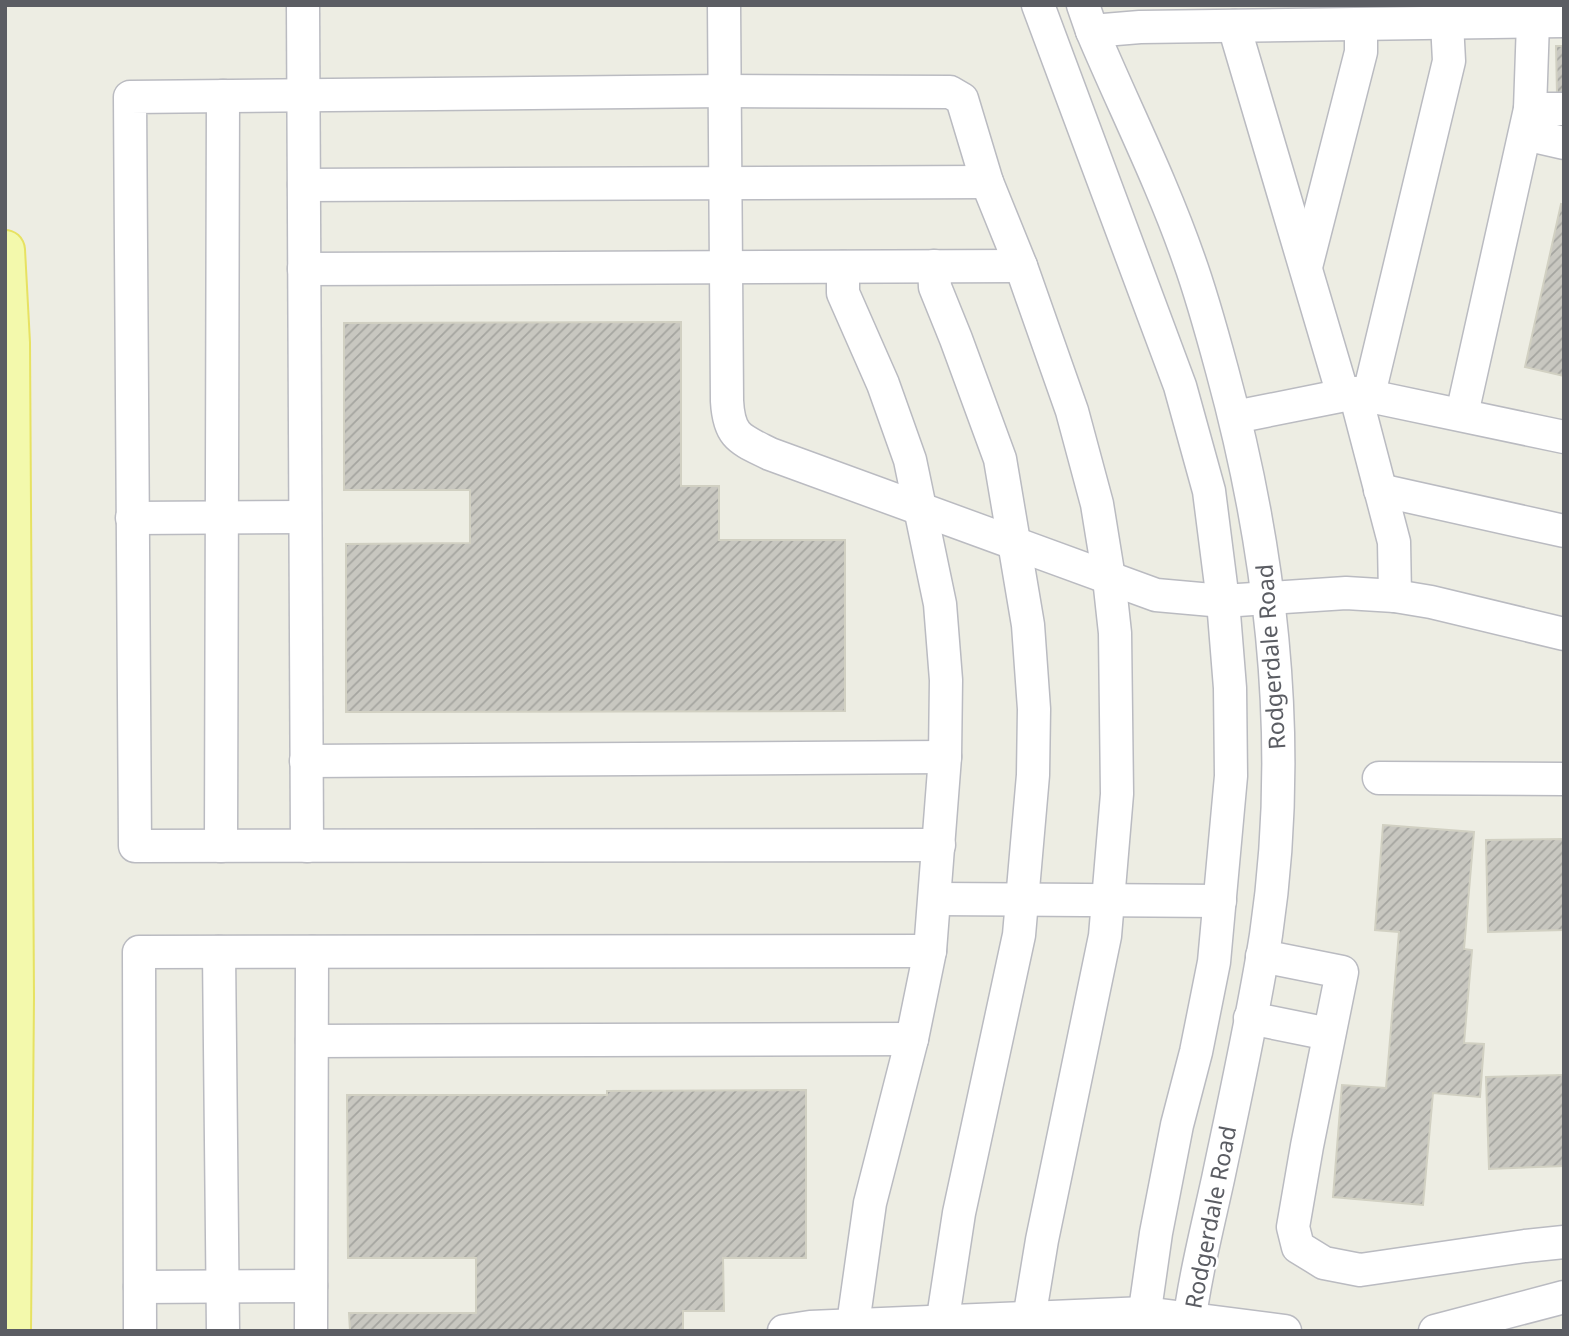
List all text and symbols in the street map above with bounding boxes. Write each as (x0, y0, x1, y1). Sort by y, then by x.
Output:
street label: Rodgerdale Road (1248, 563, 1292, 751)
street label: Rodgerdale Road (1177, 1123, 1243, 1311)

